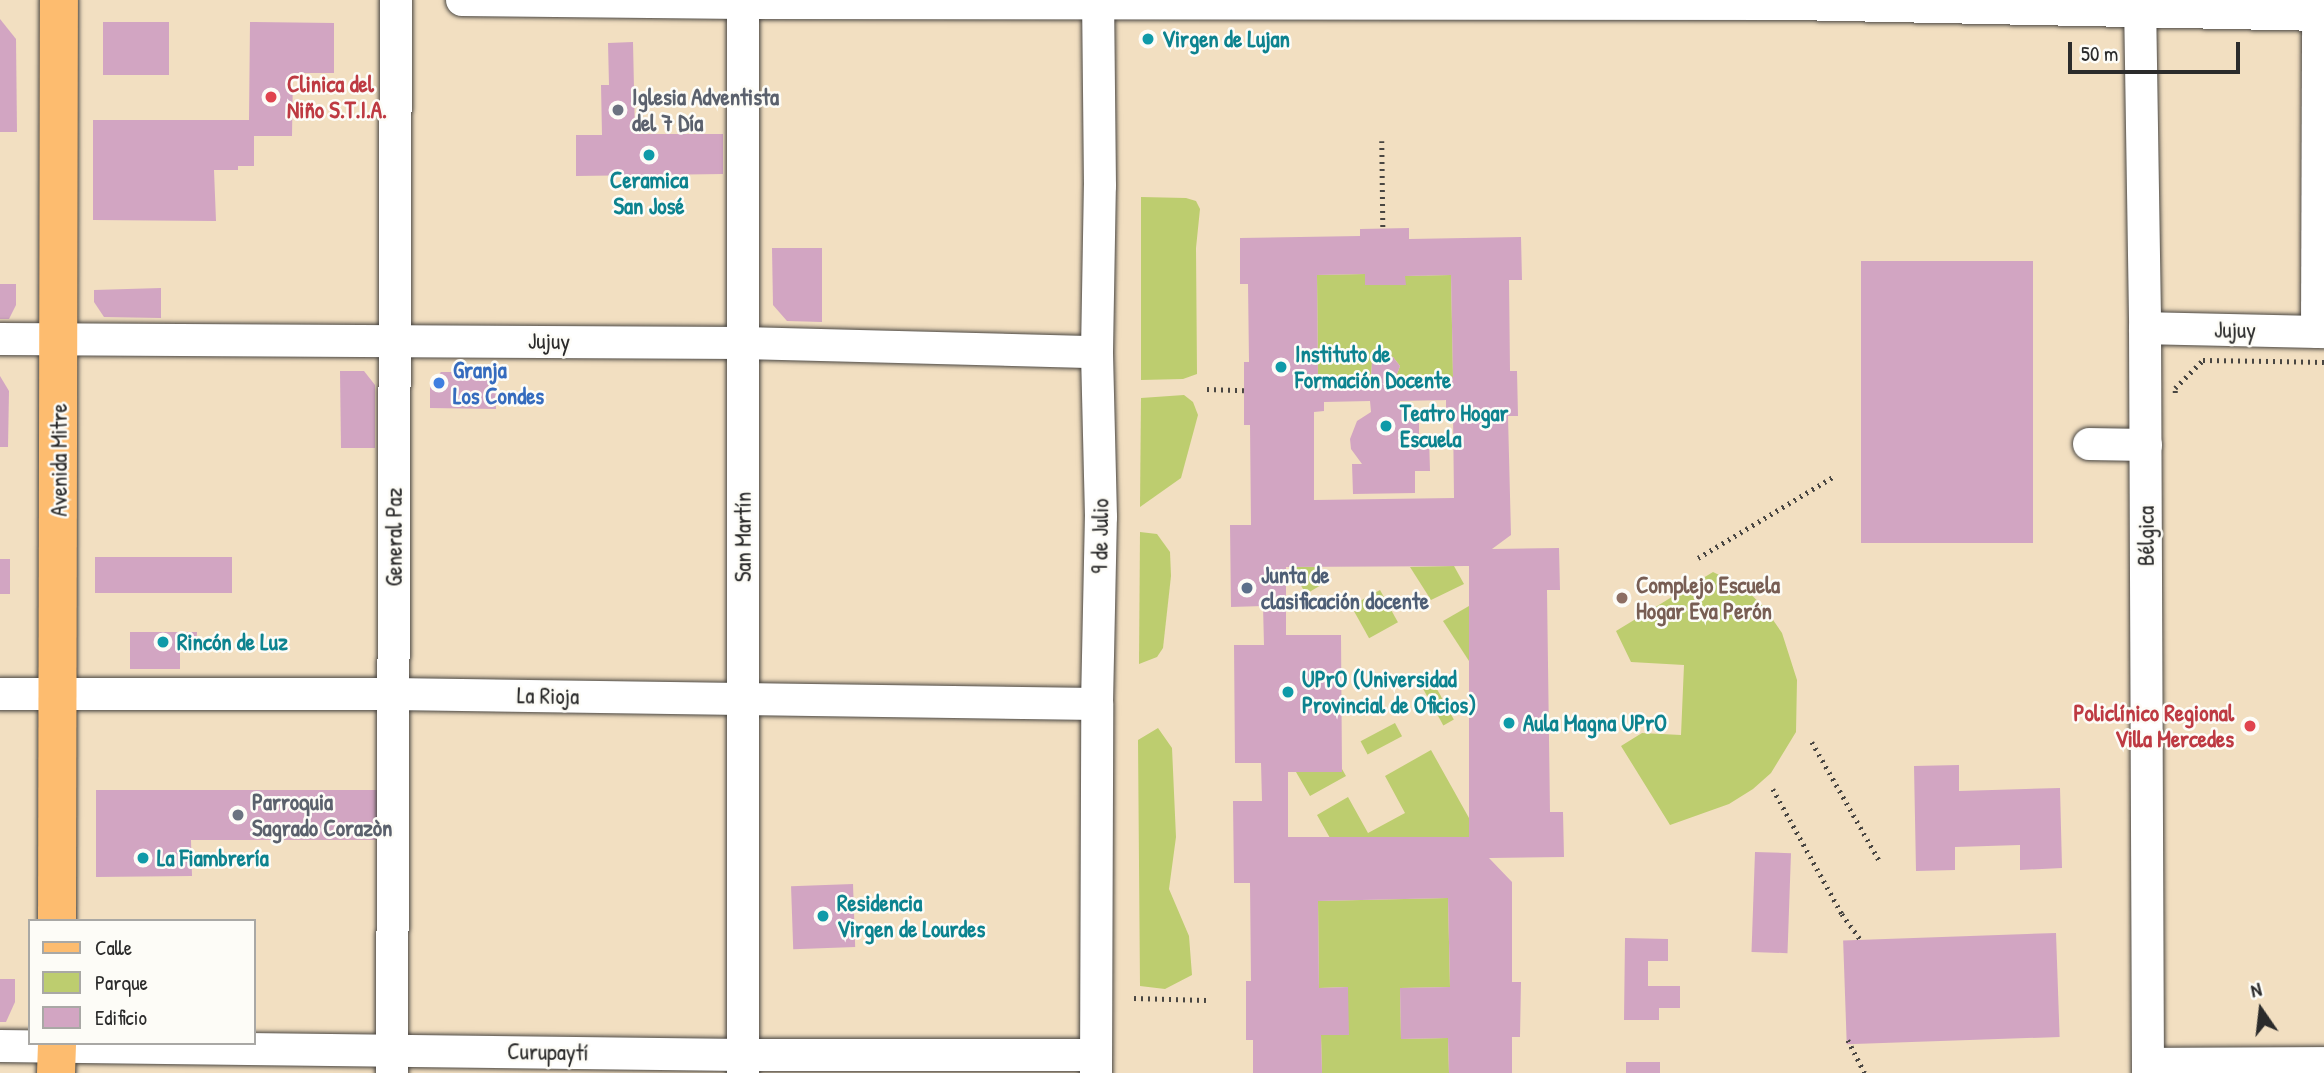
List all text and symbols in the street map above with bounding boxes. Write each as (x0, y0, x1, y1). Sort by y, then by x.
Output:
place label: Virgen de Lujan (1162, 25, 1290, 53)
scale bar (2072, 28, 2244, 72)
marker: Virgen de Lujan (1140, 31, 1156, 47)
text: 50 m (2081, 39, 2118, 68)
place label: Clinica del Niño S.T.I.A. (287, 70, 387, 124)
place label: Iglesia Adventista del 7 Día (632, 83, 779, 137)
marker: Clinica del Niño S.T.I.A. (261, 87, 281, 107)
marker: Iglesia Adventista del 7 Día (610, 102, 626, 118)
marker: Ceramica San José (641, 147, 657, 163)
place label: Ceramica San José (610, 166, 688, 220)
street label: Jujuy (2214, 316, 2256, 344)
street label: Jujuy (528, 327, 570, 355)
place label: Instituto de Formación Docente (1295, 340, 1451, 394)
place label: Granja Los Condes (453, 356, 544, 410)
marker: Instituto de Formación Docente (1273, 359, 1289, 375)
marker: Granja Los Condes (431, 375, 447, 391)
place label: Teatro Hogar Escuela (1400, 399, 1508, 453)
street label: Avenida Mitre (45, 403, 73, 517)
marker: Teatro Hogar Escuela (1378, 418, 1394, 434)
street label: General Paz (380, 488, 408, 586)
street label: San Martín (729, 492, 757, 582)
street label: 9 de Julio (1086, 498, 1114, 574)
street label: Bélgica (2132, 506, 2160, 566)
place label: Junta de clasificación docente (1261, 561, 1429, 615)
place label: Complejo Escuela Hogar Eva Perón (1636, 571, 1780, 625)
marker: Junta de clasificación docente (1239, 580, 1255, 596)
marker: Complejo Escuela Hogar Eva Perón (1614, 590, 1630, 606)
place label: Rincón de Luz (177, 628, 288, 656)
marker: Rincón de Luz (155, 634, 171, 650)
place label: UPrO (Universidad Provincial de Oficios) (1302, 665, 1476, 719)
street label: La Rioja (517, 682, 579, 710)
marker: UPrO (Universidad Provincial de Oficios) (1280, 684, 1296, 700)
place label: Policlínico Regional Villa Mercedes (2073, 699, 2234, 753)
place label: Aula Magna UPrO (1523, 709, 1667, 737)
marker: Aula Magna UPrO (1501, 715, 1517, 731)
marker: Policlínico Regional Villa Mercedes (2240, 716, 2260, 736)
place label: Parroquia Sagrado Corazòn (252, 788, 392, 842)
marker: Parroquia Sagrado Corazòn (230, 807, 246, 823)
place label: La Fiambrería (157, 844, 269, 872)
marker: La Fiambrería (135, 850, 151, 866)
place label: Residencia Virgen de Lourdes (837, 889, 985, 943)
marker: Residencia Virgen de Lourdes (815, 908, 831, 924)
legend (28, 919, 256, 1045)
text: Calle (95, 933, 132, 962)
text: Parque (95, 968, 148, 997)
north arrow (2226, 975, 2296, 1045)
text: N (2248, 976, 2264, 1003)
text: Edificio (95, 1003, 147, 1032)
street label: Curupaytí (507, 1037, 589, 1067)

